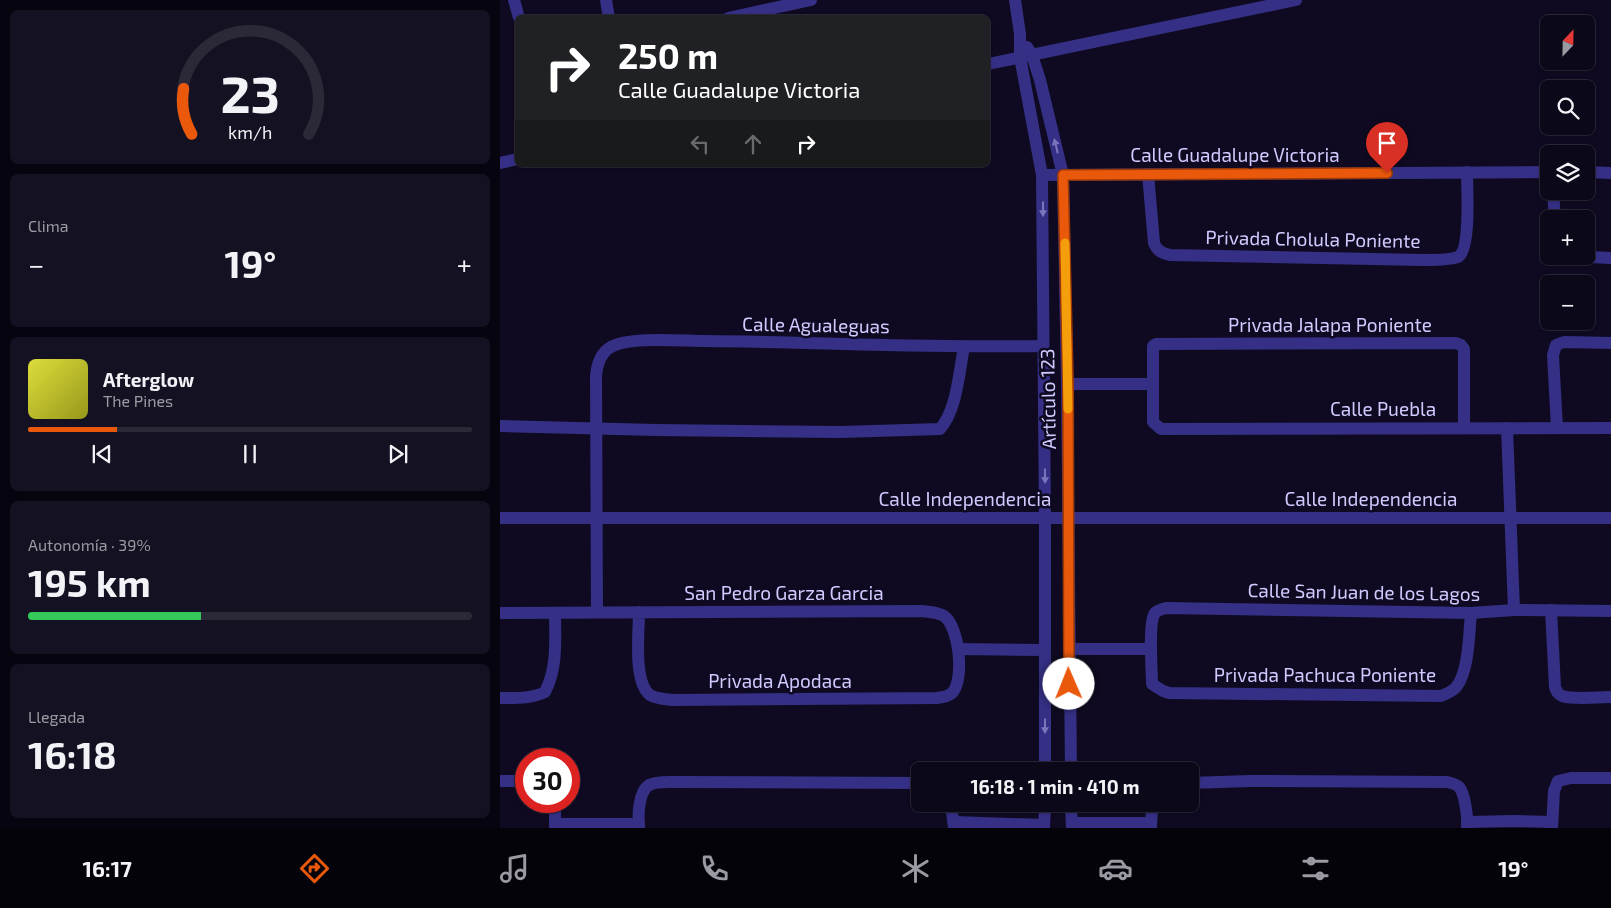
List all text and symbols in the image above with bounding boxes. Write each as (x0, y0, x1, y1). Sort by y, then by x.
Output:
north arrow (1540, 15, 1595, 70)
map controls (1540, 15, 1595, 330)
text: 250 m (618, 34, 718, 76)
icon: right (535, 35, 600, 100)
text: 23 (220, 61, 280, 123)
text: Calle Guadalupe Victoria (618, 76, 860, 102)
button: search (1540, 80, 1595, 135)
text: km/h (228, 121, 272, 143)
pin (1366, 122, 1408, 173)
icon: arrive (1373, 129, 1401, 157)
icon: left (686, 130, 714, 158)
icon: ahead (739, 130, 767, 158)
icon: right (792, 130, 820, 158)
one-way arrow (1052, 138, 1060, 153)
street label: Calle Guadalupe Victoria (1130, 143, 1340, 166)
button: layers (1540, 145, 1595, 200)
one-way arrow (1039, 201, 1047, 217)
button: + (1540, 210, 1595, 265)
text: Clima (28, 216, 69, 235)
street label: Privada Cholula Poniente (1205, 225, 1421, 252)
text: 19° (225, 240, 276, 286)
text: − (28, 247, 44, 281)
text: + (457, 247, 472, 281)
button: − (1540, 275, 1595, 330)
street label: Calle Agualeguas (742, 312, 890, 337)
street label: Privada Jalapa Poniente (1228, 313, 1432, 336)
street label: Artículo 123 (1035, 348, 1060, 450)
text: Afterglow (103, 368, 194, 391)
text: The Pines (103, 391, 173, 410)
street label: Calle Puebla (1330, 397, 1436, 420)
icon: previous (88, 440, 116, 468)
icon: pause (236, 440, 264, 468)
icon: next (384, 440, 412, 468)
one-way arrow (1041, 469, 1049, 485)
street label: Calle Independencia (879, 487, 1051, 510)
street label: Calle Independencia (1285, 487, 1457, 510)
text: Autonomía · 39% (28, 535, 151, 554)
text: 195 km (28, 559, 151, 605)
street label: Calle San Juan de los Lagos (1247, 578, 1481, 605)
street label: San Pedro Garza Garcia (684, 581, 884, 604)
position arrow (1042, 657, 1094, 709)
street label: Privada Pachuca Poniente (1214, 663, 1436, 686)
street label: Privada Apodaca (708, 669, 852, 692)
text: Llegada (28, 707, 85, 726)
one-way arrow (1041, 719, 1049, 735)
text: 16:18 (28, 731, 117, 777)
speed limit sign: 30 (515, 748, 580, 813)
text: 16:18 · 1 min · 410 m (970, 775, 1140, 798)
icon: directions (297, 851, 332, 886)
icon: music (497, 851, 532, 886)
icon: phone (697, 851, 732, 886)
icon: climate (898, 851, 933, 886)
icon: car (1098, 851, 1133, 886)
icon: filters (1298, 851, 1333, 886)
text: 16:17 (83, 855, 132, 881)
text: 19° (1498, 855, 1528, 881)

